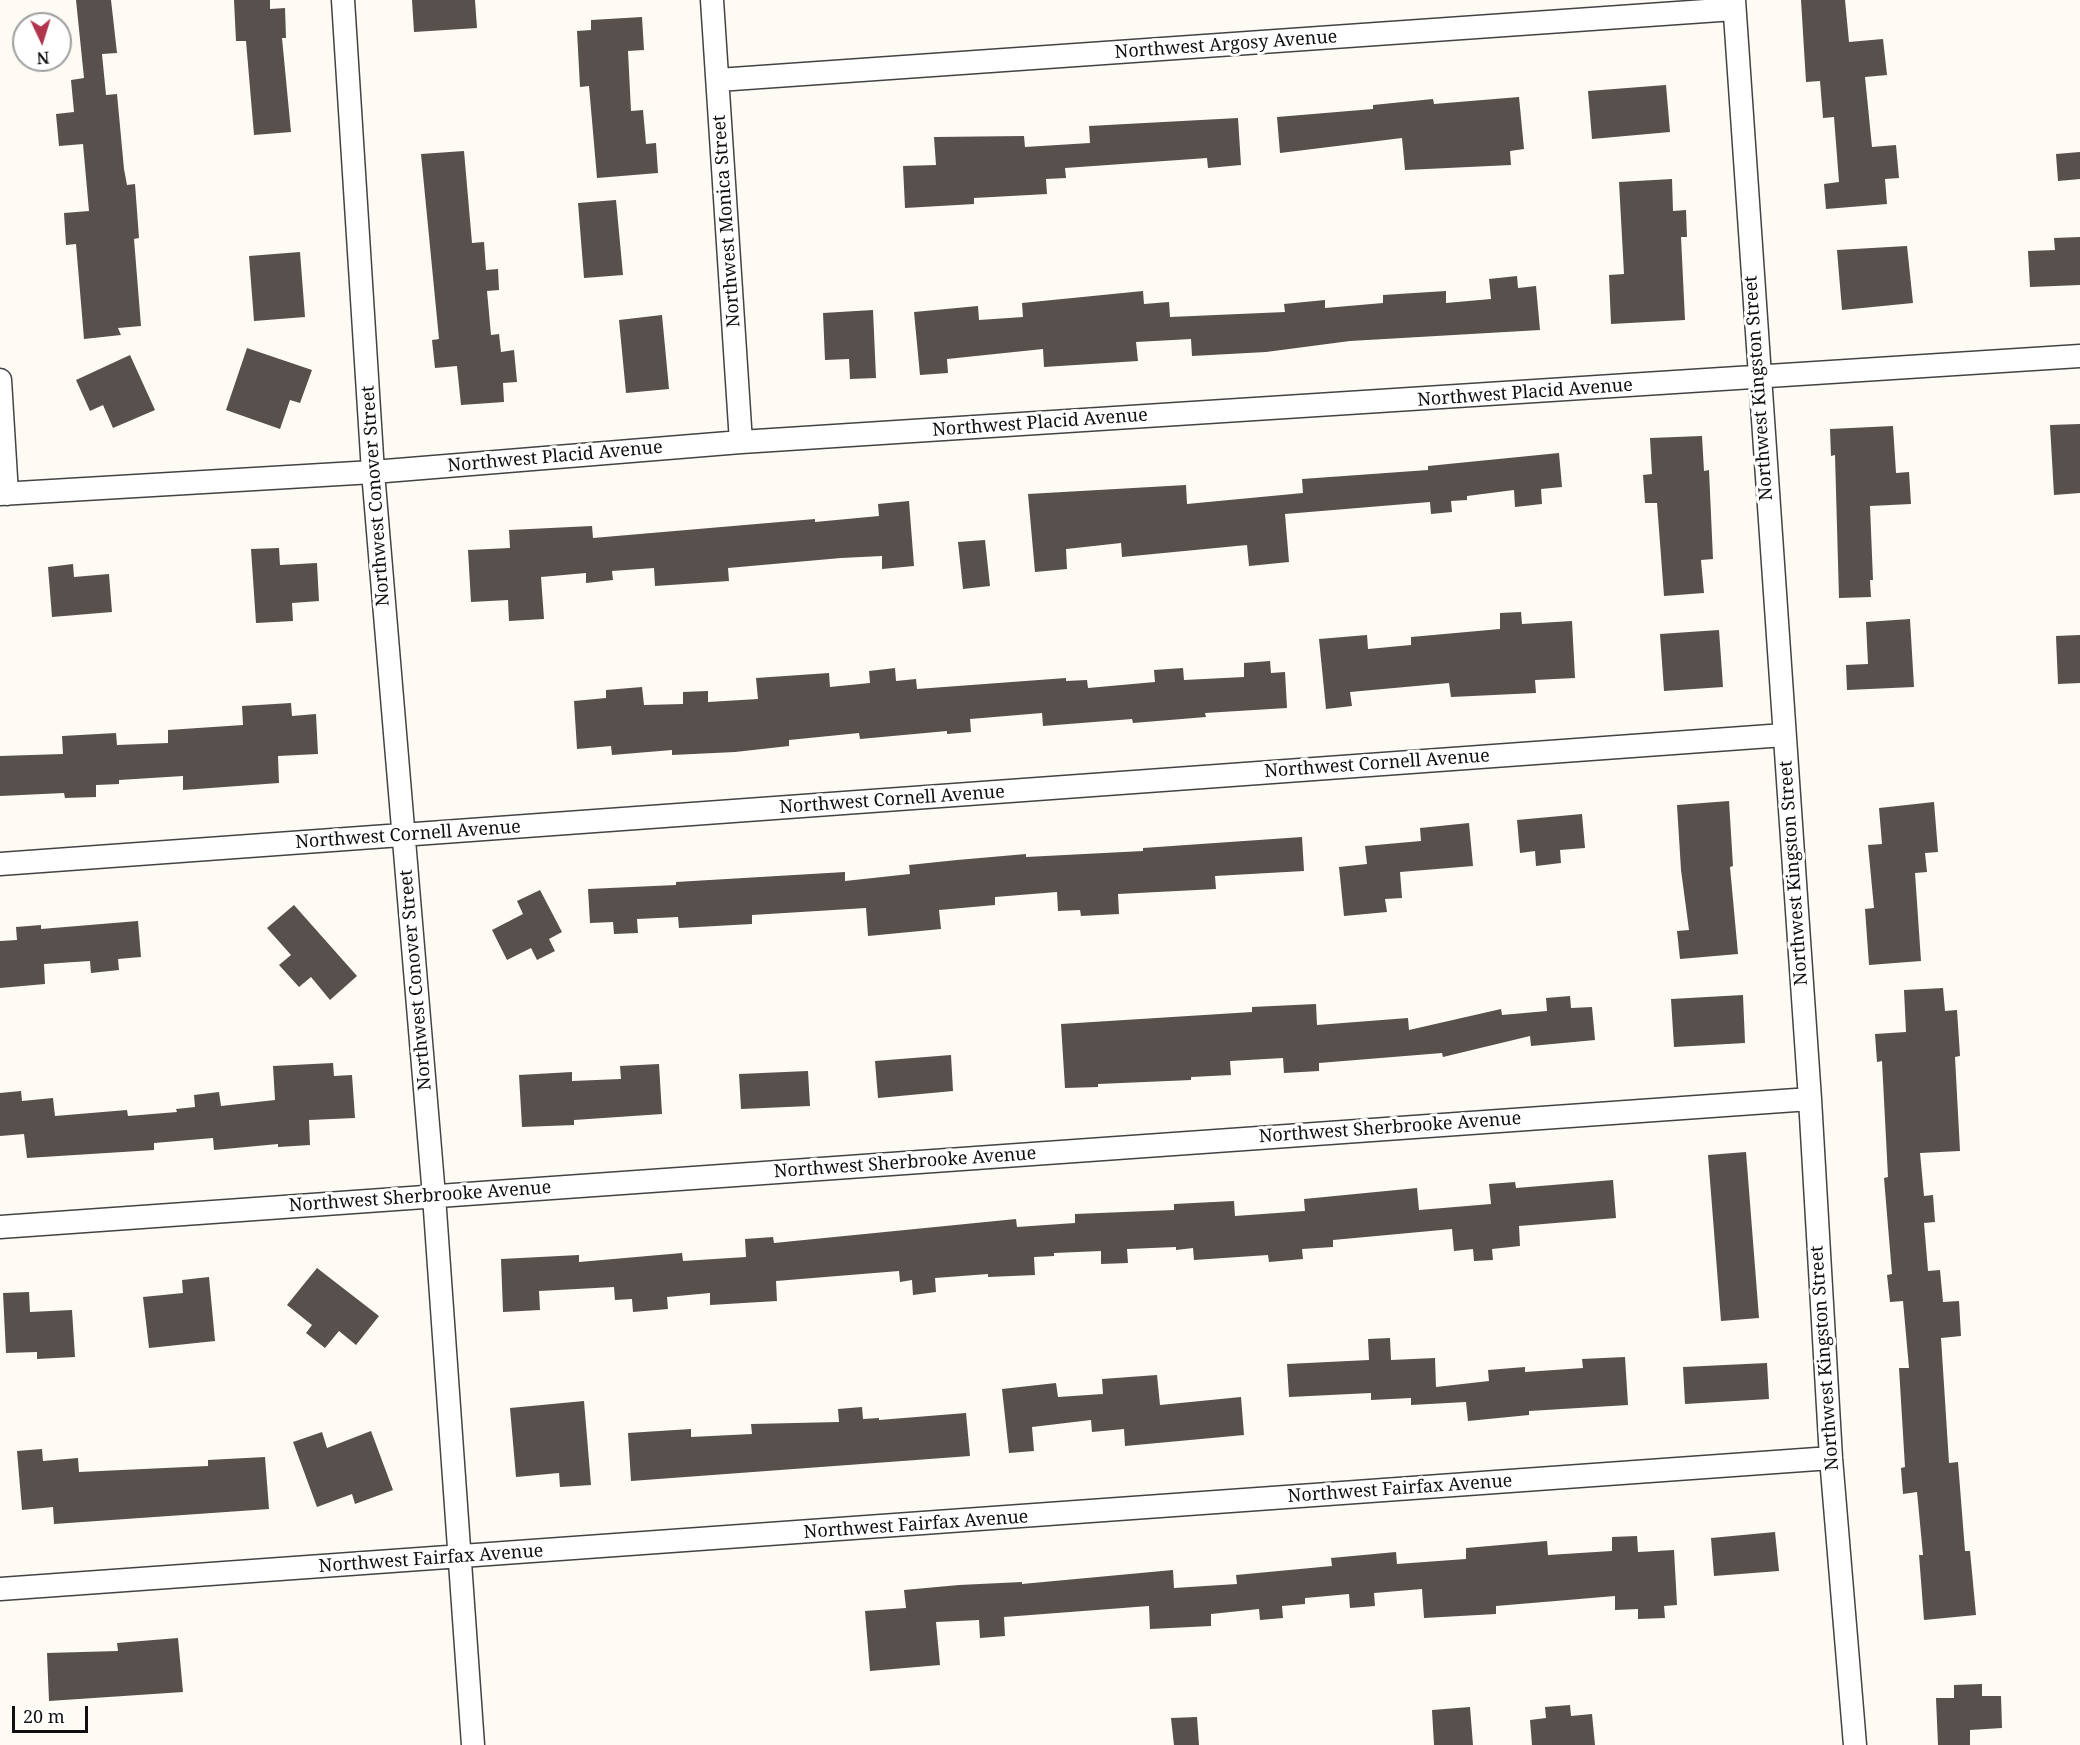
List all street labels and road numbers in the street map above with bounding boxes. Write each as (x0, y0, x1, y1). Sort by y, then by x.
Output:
street label: Northwest Argosy Avenue (1114, 26, 1338, 64)
street label: Northwest Monica Street (709, 114, 745, 328)
street label: Northwest Kingston Street (1740, 275, 1778, 501)
street label: Northwest Placid Avenue (1417, 375, 1633, 411)
street label: Northwest Conover Street (358, 385, 394, 607)
street label: Northwest Placid Avenue (932, 405, 1148, 441)
street label: Northwest Placid Avenue (447, 437, 663, 477)
street label: Northwest Cornell Avenue (1264, 745, 1490, 783)
street label: Northwest Kingston Street (1775, 760, 1813, 986)
street label: Northwest Cornell Avenue (779, 781, 1005, 819)
street label: Northwest Cornell Avenue (295, 816, 521, 854)
street label: Northwest Conover Street (396, 869, 436, 1091)
street label: Northwest Sherbrooke Avenue (1258, 1108, 1522, 1148)
street label: Northwest Sherbrooke Avenue (773, 1143, 1037, 1183)
street label: Northwest Sherbrooke Avenue (288, 1177, 552, 1217)
street label: Northwest Kingston Street (1806, 1245, 1844, 1471)
street label: Northwest Fairfax Avenue (1287, 1470, 1513, 1508)
street label: Northwest Fairfax Avenue (803, 1506, 1029, 1544)
street label: Northwest Fairfax Avenue (318, 1540, 544, 1578)

